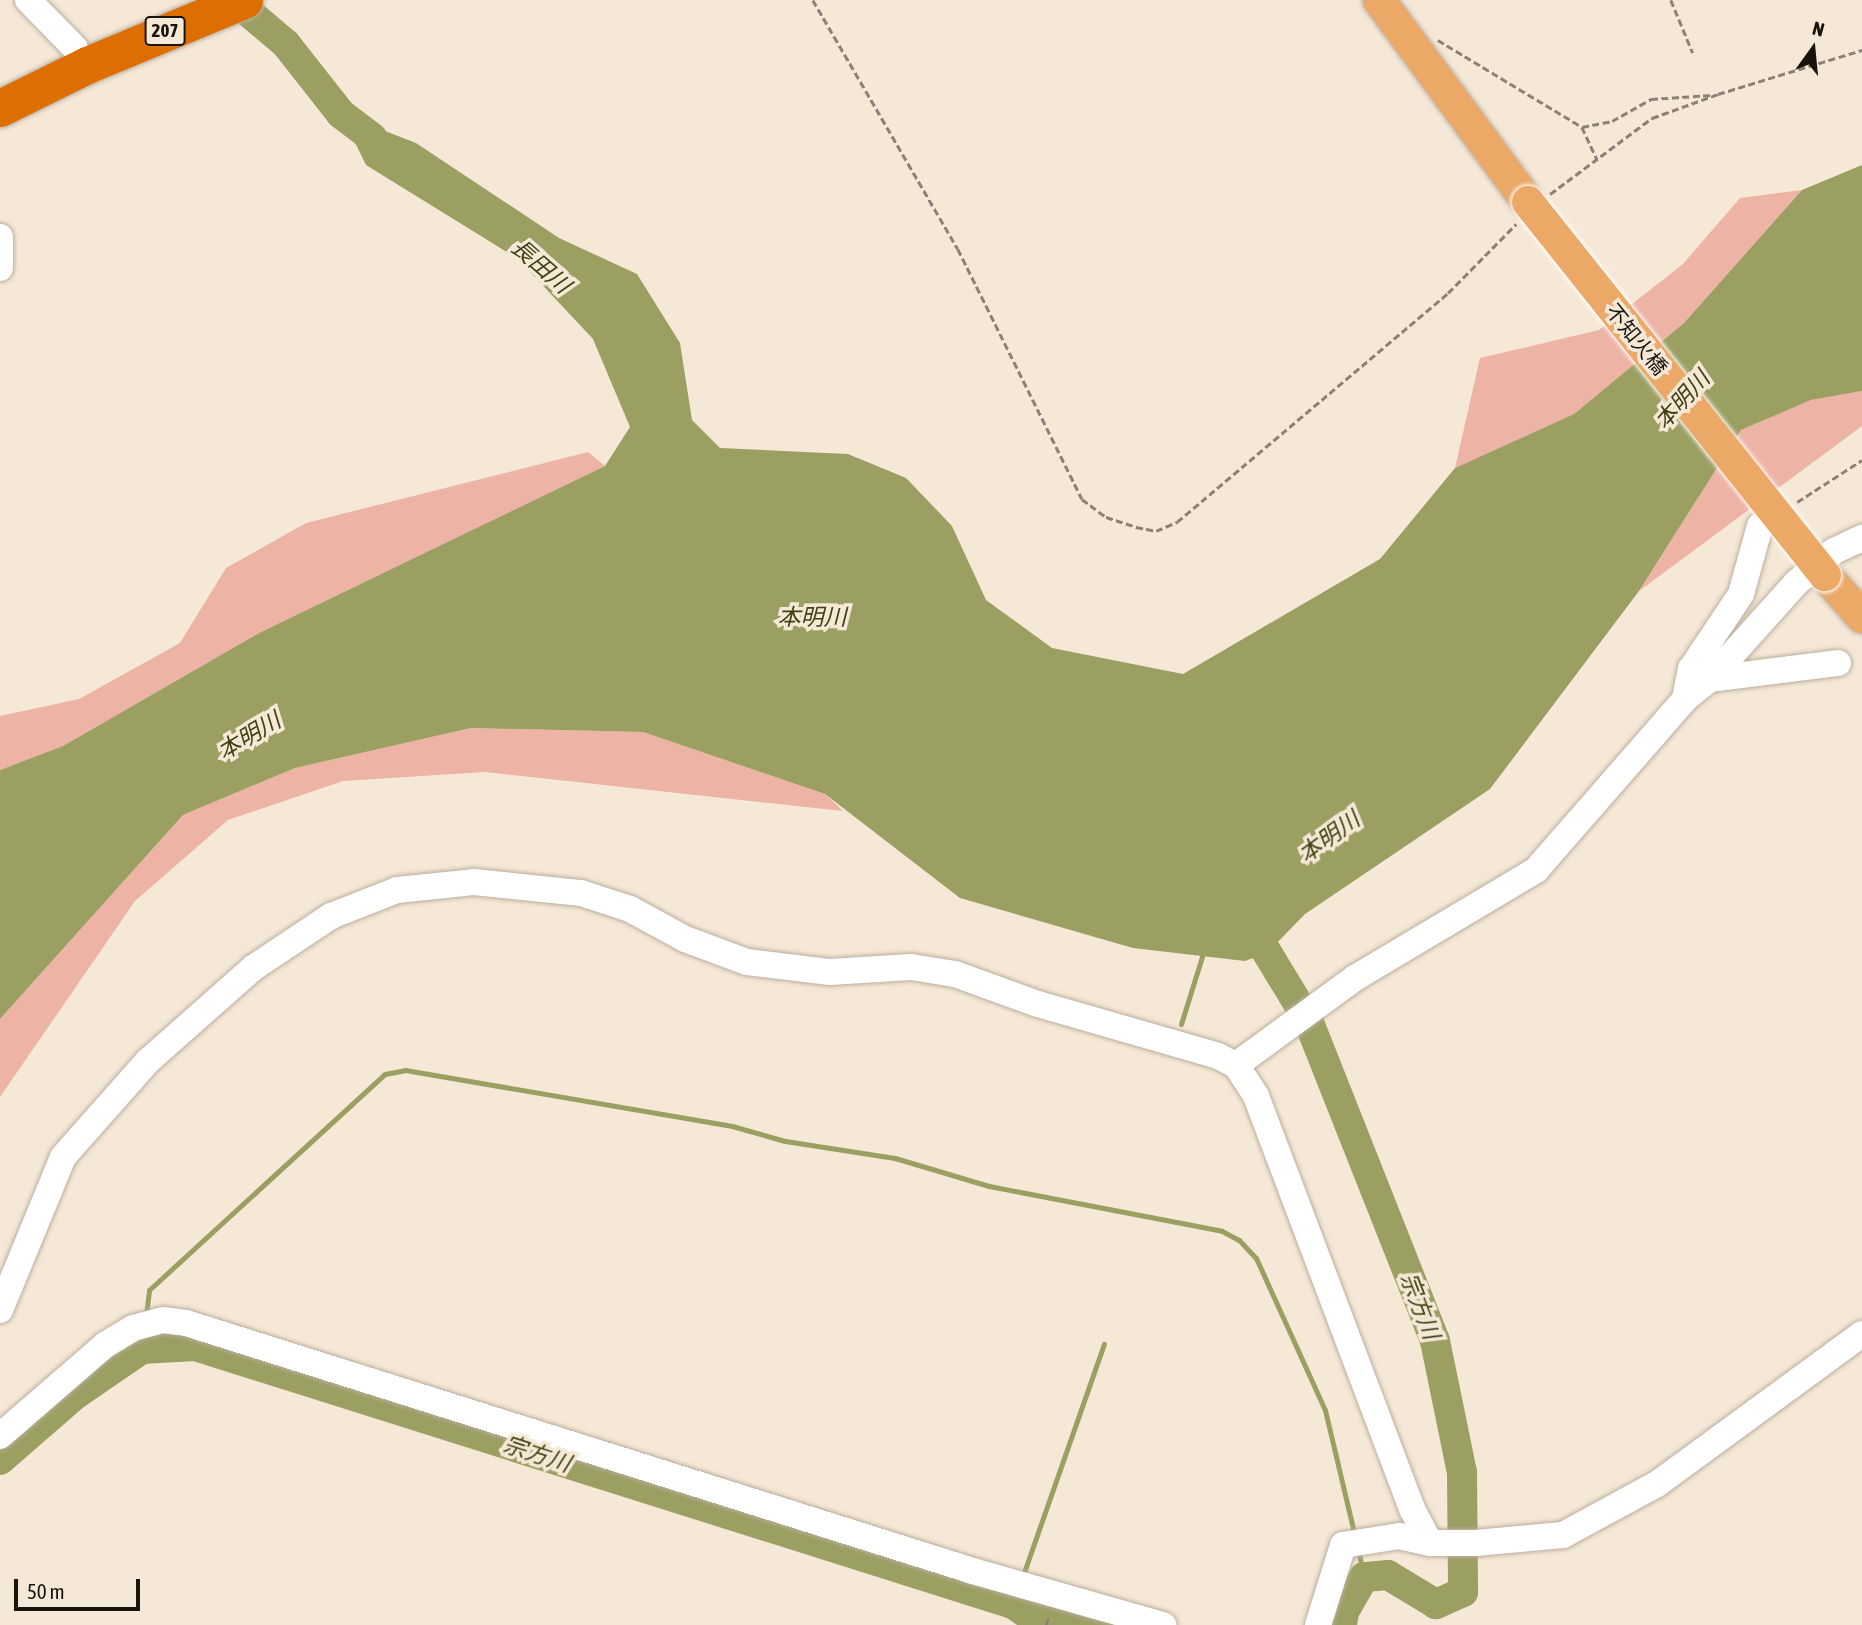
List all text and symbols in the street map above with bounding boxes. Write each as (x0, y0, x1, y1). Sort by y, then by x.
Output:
north arrow (1778, 14, 1848, 84)
road number: 207 (144, 16, 186, 46)
text: N (1810, 17, 1827, 41)
water label: 長田川 (506, 233, 576, 299)
street label: 不知火橋 (1601, 298, 1673, 380)
water label: 本明川 (1649, 365, 1715, 435)
water label: 本明川 (778, 603, 846, 631)
water label: 本明川 (212, 706, 286, 766)
water label: 本明川 (1293, 806, 1365, 868)
water label: 宗方川 (1395, 1269, 1445, 1343)
water label: 宗方川 (500, 1430, 574, 1478)
scale bar (18, 1566, 144, 1610)
text: 50 m (27, 1579, 65, 1603)

